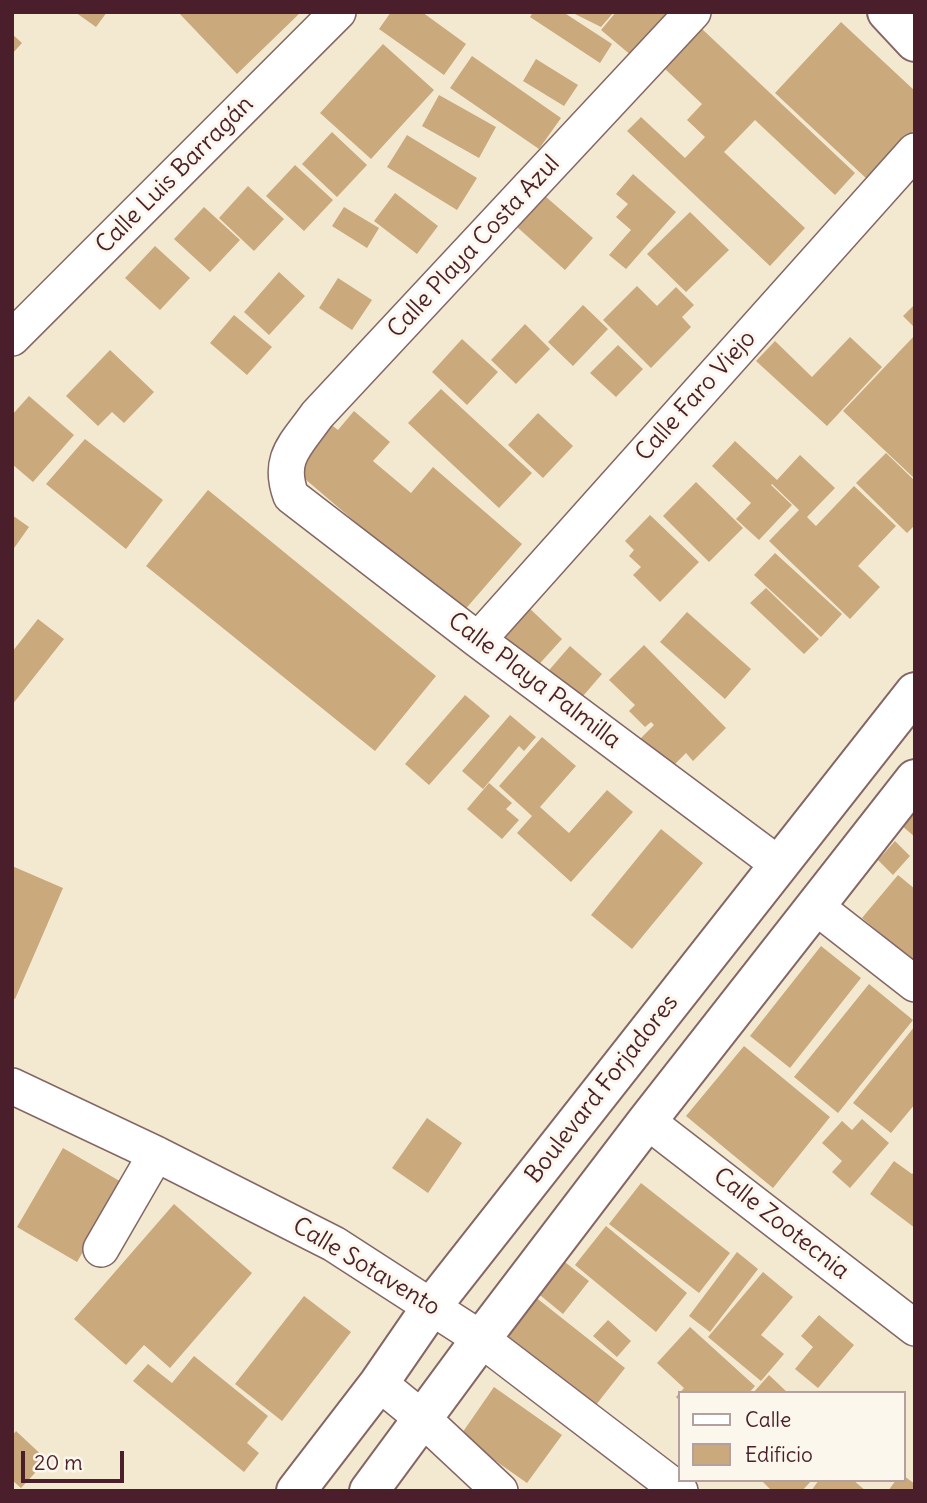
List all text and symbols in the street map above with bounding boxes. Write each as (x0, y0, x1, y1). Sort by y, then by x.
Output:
street label: Calle Luis Barragán (90, 90, 260, 260)
street label: Calle Playa Costa Azul (382, 150, 566, 344)
street label: Calle Faro Viejo (630, 325, 762, 467)
street label: Calle Playa Palmilla (442, 607, 626, 755)
street label: Boulevard Forjadores (519, 989, 685, 1189)
street label: Calle Zootecnia (707, 1162, 855, 1286)
street label: Calle Sotavento (287, 1212, 445, 1322)
legend (678, 1391, 906, 1482)
text: Calle (745, 1406, 791, 1433)
scale bar (24, 1436, 128, 1480)
text: Edificio (745, 1441, 813, 1468)
text: 20 m (34, 1449, 83, 1476)

